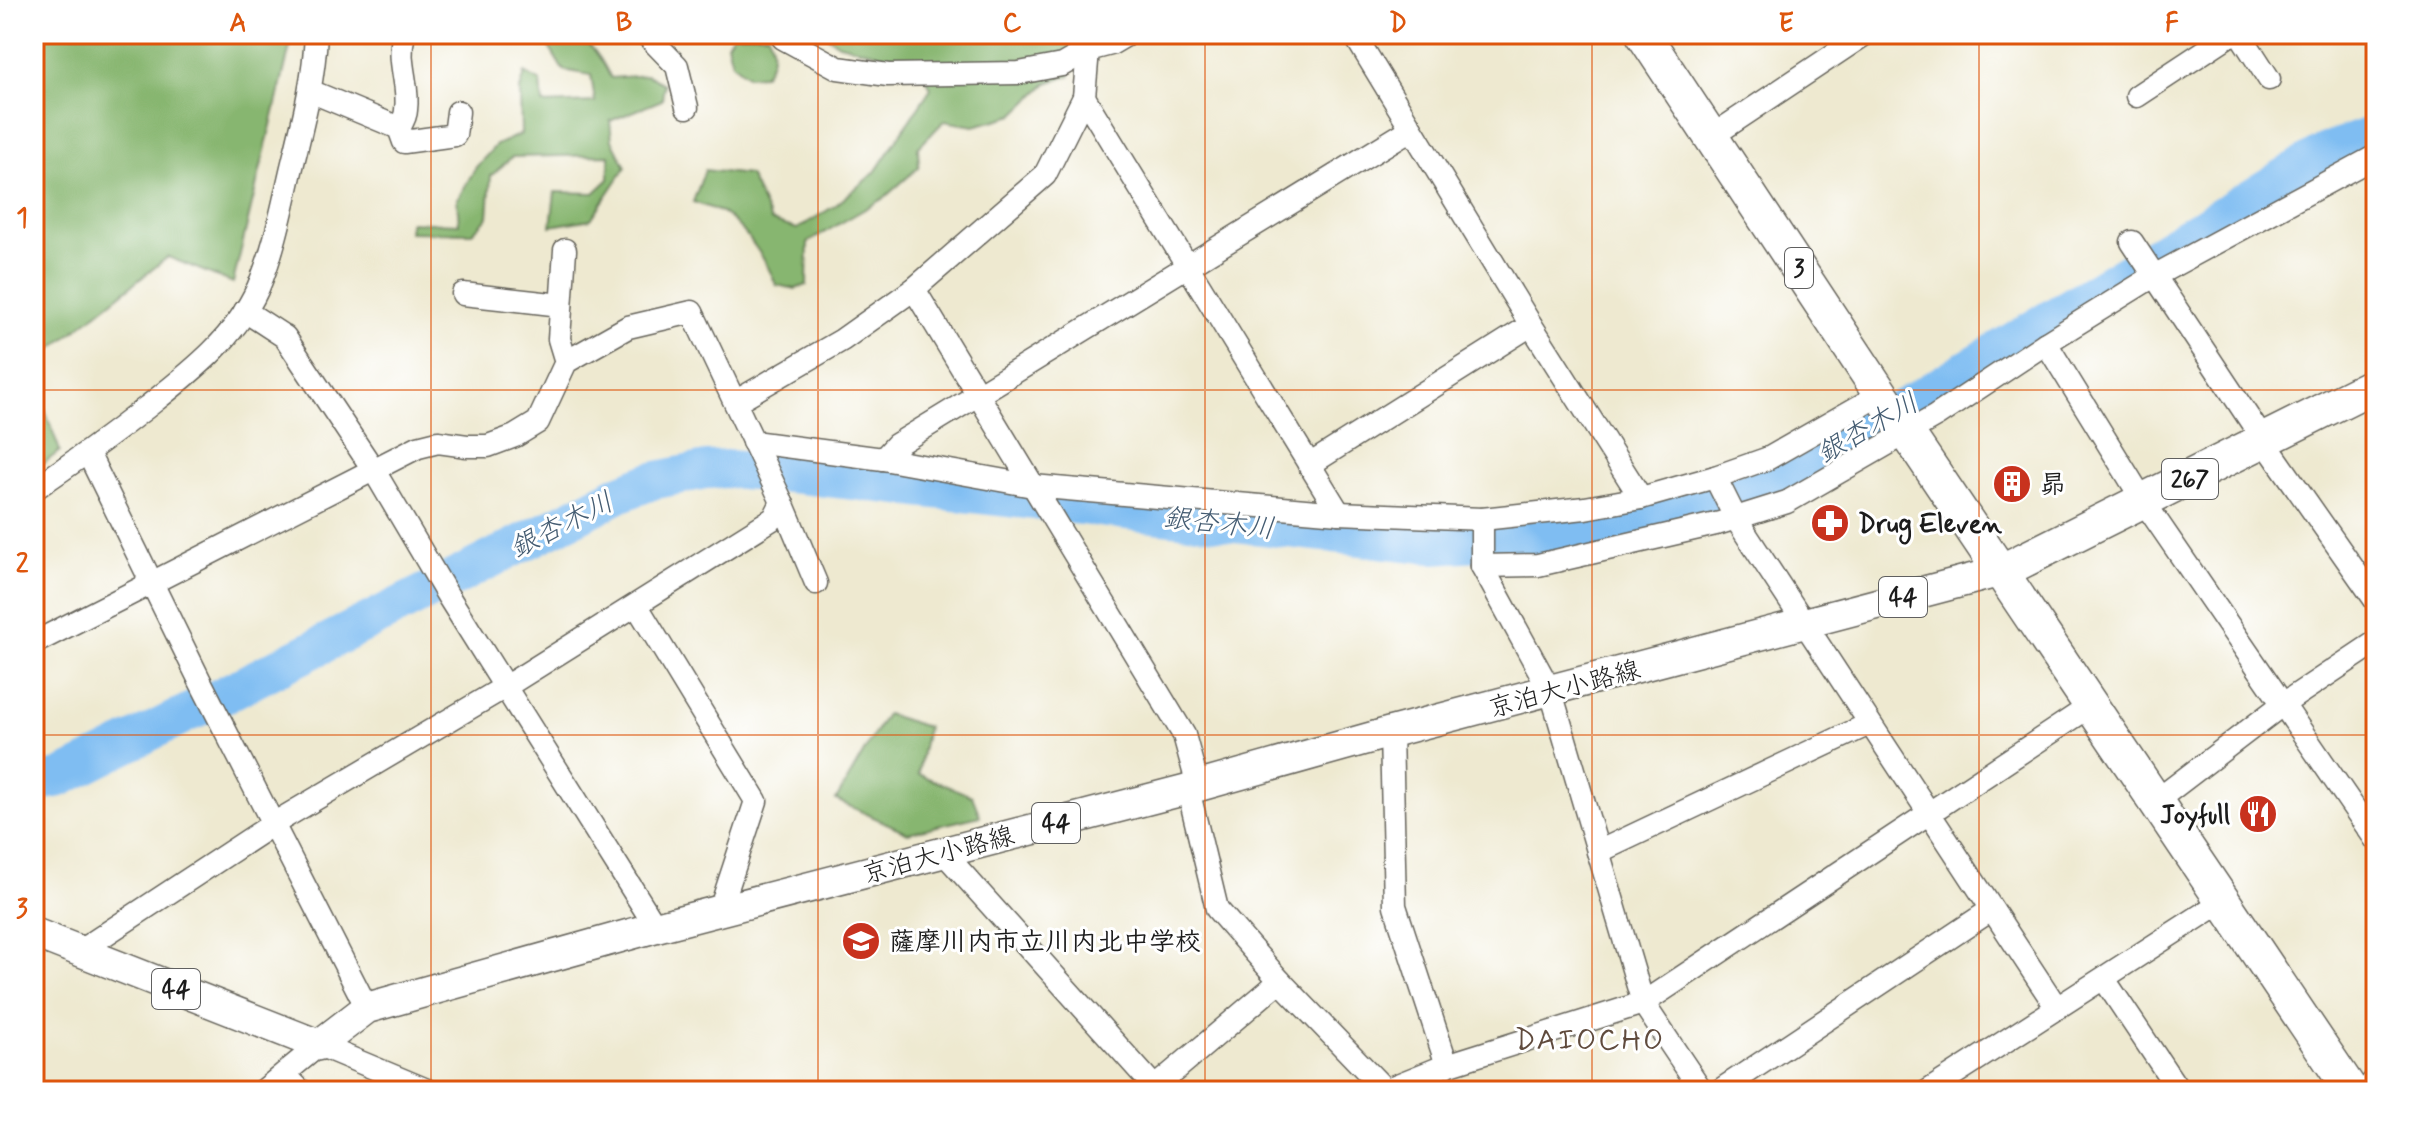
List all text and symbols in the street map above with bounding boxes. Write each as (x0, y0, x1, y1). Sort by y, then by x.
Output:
text: A (229, 7, 247, 41)
text: B (616, 7, 632, 41)
text: C (1003, 7, 1022, 41)
text: D (1389, 7, 1407, 41)
text: E (1778, 7, 1794, 41)
text: F (2165, 7, 2179, 41)
text: 1 (16, 202, 28, 236)
road number: 3 (1785, 248, 1813, 288)
water label: 銀杏木川 (1810, 385, 1926, 473)
road number: 267 (2162, 459, 2218, 499)
building icon: 昴 (1991, 463, 2033, 505)
place label: 昴 (2040, 469, 2066, 503)
water label: 銀杏木川 (504, 484, 620, 568)
water label: 銀杏木川 (1161, 500, 1276, 549)
pharmacy icon: Drug Eleven (1809, 502, 1851, 544)
place label: Drug Eleven (1858, 508, 2002, 545)
text: 2 (16, 548, 29, 582)
road number: 44 (1879, 577, 1927, 617)
street label: 京泊大小路線 (1485, 653, 1644, 727)
restaurant icon: Joyfull (2237, 793, 2279, 835)
place label: Joyfull (2160, 799, 2230, 833)
road number: 44 (1032, 803, 1080, 843)
street label: 京泊大小路線 (859, 819, 1018, 893)
text: 3 (16, 893, 28, 927)
school or university icon: 薩摩川内市立川内北中学校 (840, 920, 882, 962)
place label: 薩摩川内市立川内北中学校 (889, 926, 1201, 960)
road number: 44 (152, 969, 200, 1009)
district label: DAIOCHO (1515, 1021, 1665, 1060)

